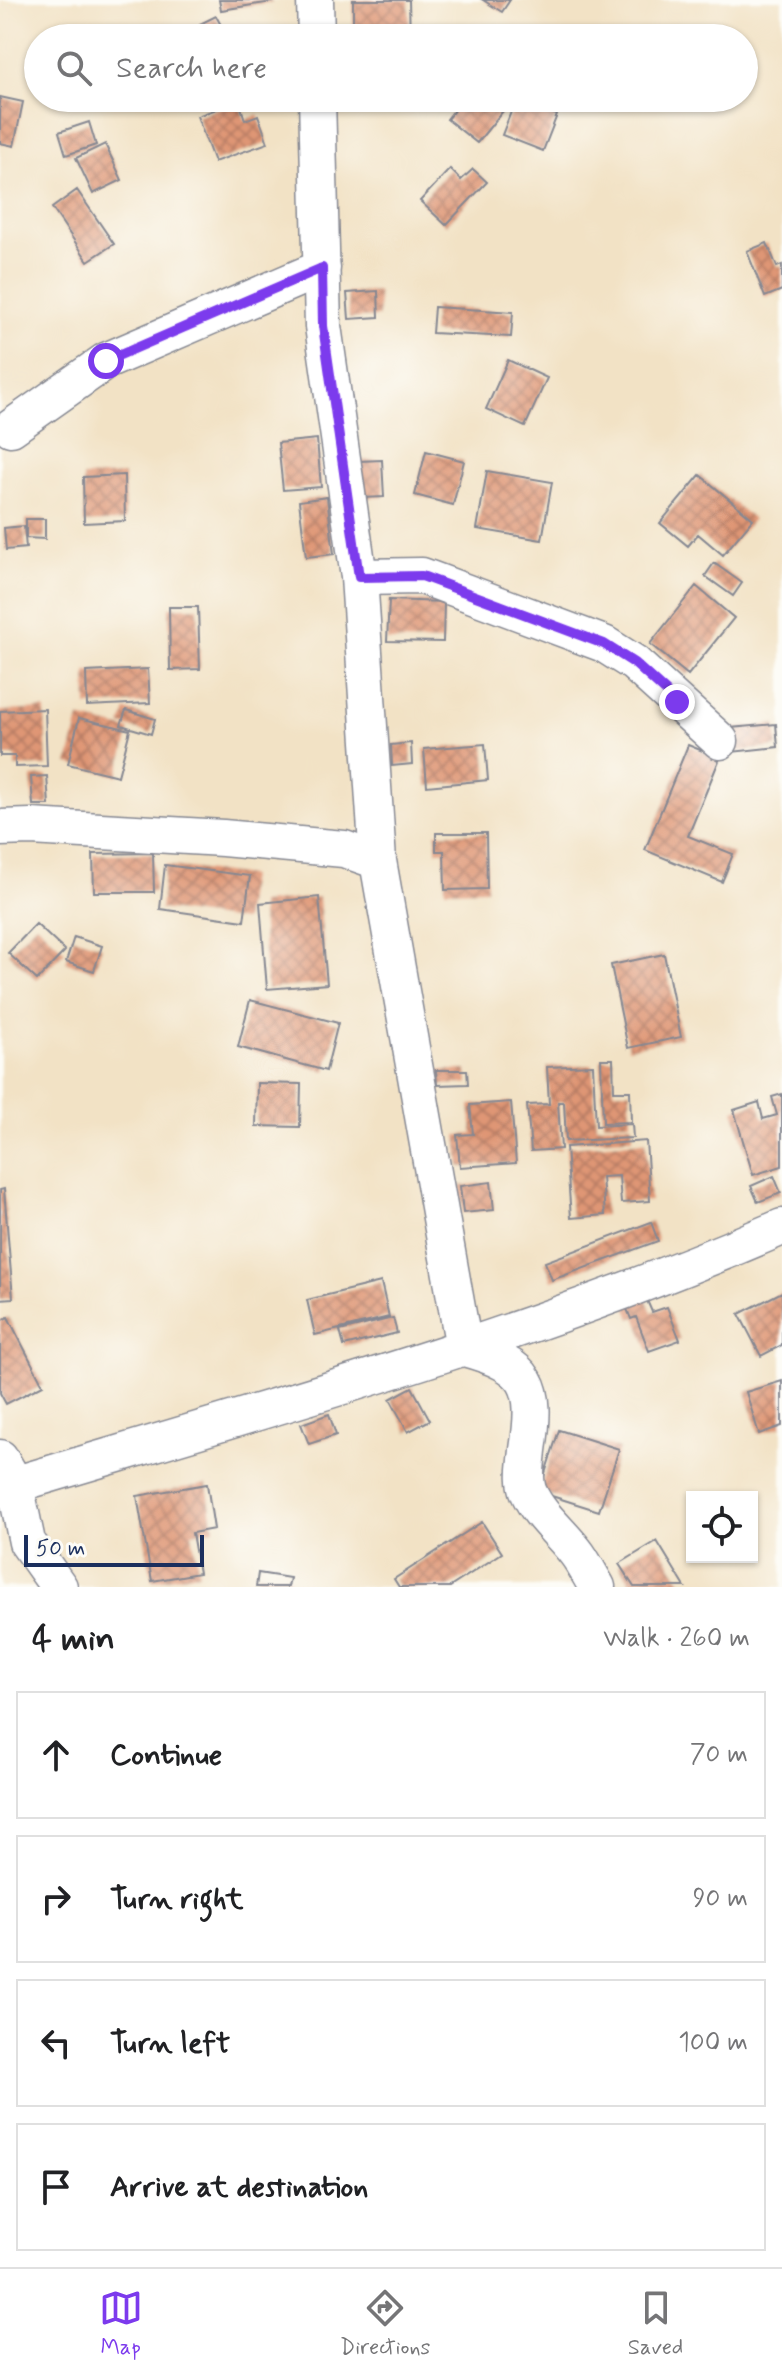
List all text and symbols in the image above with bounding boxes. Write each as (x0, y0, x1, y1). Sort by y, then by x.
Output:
search box (24, 24, 758, 112)
icon: search (52, 46, 96, 90)
text: Search here (116, 49, 267, 88)
route start (88, 343, 124, 379)
route end (659, 684, 695, 720)
map controls (686, 1491, 758, 1563)
button: locate (686, 1491, 758, 1563)
scale bar (24, 1531, 204, 1567)
text: 50 m (36, 1535, 85, 1563)
text: 4 min (32, 1617, 115, 1662)
text: Walk · 260 m (603, 1622, 750, 1656)
icon: ahead (34, 1733, 78, 1777)
text: Continue (110, 1736, 222, 1775)
text: 70 m (690, 1738, 748, 1772)
icon: right (34, 1877, 78, 1921)
text: Turn right (110, 1880, 243, 1919)
text: 90 m (693, 1882, 748, 1916)
icon: left (34, 2021, 78, 2065)
text: Turn left (110, 2024, 230, 2063)
text: 100 m (678, 2026, 748, 2060)
icon: arrive (34, 2165, 78, 2209)
text: Arrive at destination (110, 2168, 368, 2207)
tab: Map (99, 2286, 143, 2362)
tab: Directions (340, 2286, 430, 2362)
tab: Saved (628, 2286, 683, 2362)

